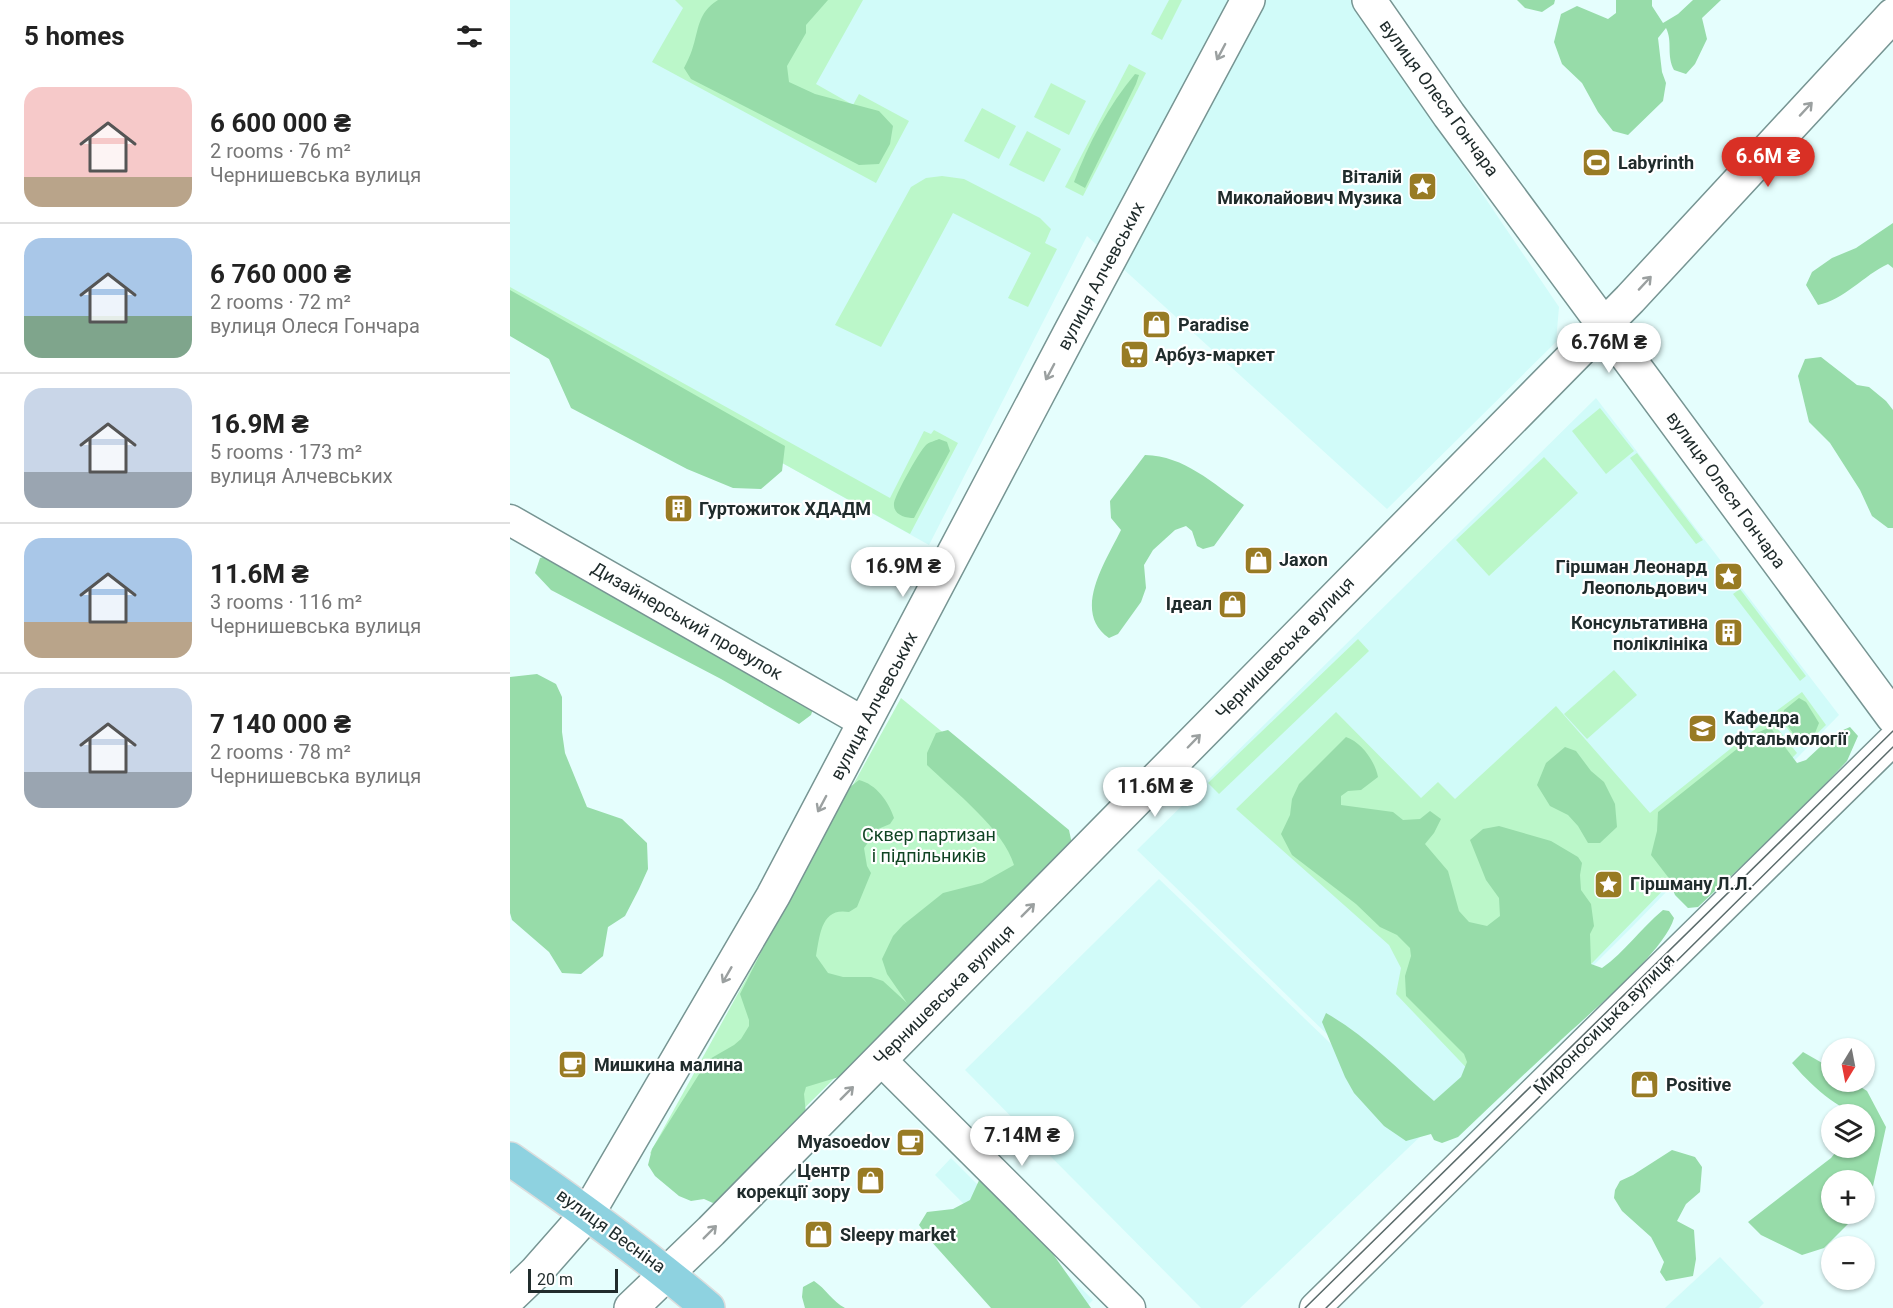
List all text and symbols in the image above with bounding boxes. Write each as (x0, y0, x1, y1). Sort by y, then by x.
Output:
street label: вулиця Олеся Гончара (1375, 15, 1503, 180)
icon: filters (453, 20, 486, 53)
text: 5 homes (24, 21, 125, 51)
one-way arrow (1215, 42, 1226, 60)
one-way arrow (1799, 102, 1813, 117)
text: 6 600 000 ₴ (210, 108, 351, 138)
icon: home (72, 111, 144, 183)
pin: 6.6M ₴ (1719, 137, 1817, 188)
text: 2 rooms · 76 m² (210, 139, 351, 163)
text: 6.6M ₴ (1736, 144, 1800, 168)
sports icon: Labyrinth (1581, 147, 1613, 179)
place label: Labyrinth (1618, 152, 1694, 173)
text: Чернишевська вулиця (210, 163, 421, 187)
place label: Віталій Миколайович Музика (1217, 166, 1402, 208)
place icon: Віталій Миколайович Музика (1407, 171, 1439, 203)
street label: вулиця Алчевських (1053, 198, 1148, 353)
text: 6 760 000 ₴ (210, 259, 351, 289)
icon: home (72, 262, 144, 334)
one-way arrow (1638, 276, 1652, 291)
text: 2 rooms · 72 m² (210, 290, 351, 314)
shop icon: Paradise (1141, 309, 1173, 341)
text: вулиця Олеся Гончара (210, 314, 420, 338)
place label: Paradise (1178, 314, 1249, 335)
pin: 6.76M ₴ (1554, 323, 1664, 374)
text: 6.76M ₴ (1571, 330, 1647, 354)
supermarket icon: Арбуз-маркет (1118, 339, 1150, 371)
place label: Арбуз-маркет (1155, 344, 1275, 365)
one-way arrow (1044, 362, 1055, 380)
street label: вулиця Олеся Гончара (1662, 407, 1790, 572)
text: 16.9M ₴ (210, 409, 309, 439)
icon: home (72, 412, 144, 484)
text: 5 rooms · 173 m² (210, 440, 362, 464)
text: вулиця Алчевських (210, 464, 393, 488)
building icon: Гуртожиток ХДАДМ (662, 493, 694, 525)
place label: Гуртожиток ХДАДМ (699, 498, 871, 519)
shop icon: Jaxon (1242, 544, 1274, 576)
pin: 16.9M ₴ (848, 547, 958, 598)
place label: Jaxon (1279, 549, 1328, 570)
text: 16.9M ₴ (865, 554, 941, 578)
place label: Гіршман Леонард Леопольдович (1556, 556, 1708, 598)
street label: Дизайнерський провулок (588, 557, 787, 684)
text: 11.6M ₴ (210, 559, 309, 589)
place icon: Гіршман Леонард Леопольдович (1712, 561, 1744, 593)
icon: home (72, 562, 144, 634)
street label: Чернишевська вулиця (1211, 572, 1358, 723)
shop icon: Ідеал (1217, 588, 1249, 620)
text: 3 rooms · 116 m² (210, 590, 362, 614)
place label: Ідеал (1166, 593, 1212, 614)
place label: Консультативна поліклініка (1571, 612, 1708, 654)
text: Чернишевська вулиця (210, 614, 421, 638)
building icon: Консультативна поліклініка (1713, 617, 1745, 649)
street label: вулиця Алчевських (826, 628, 921, 783)
place label: Кафедра офтальмології (1724, 707, 1848, 749)
text: 7 140 000 ₴ (210, 709, 351, 739)
icon: home (72, 712, 144, 784)
school or university icon: Кафедра офтальмології (1687, 712, 1719, 744)
one-way arrow (1187, 733, 1202, 748)
text: 2 rooms · 78 m² (210, 740, 351, 764)
text: Чернишевська вулиця (210, 764, 421, 788)
pin: 11.6M ₴ (1100, 767, 1210, 818)
text: 11.6M ₴ (1117, 774, 1193, 798)
one-way arrow (816, 795, 827, 813)
park label: Сквер партизан і підпільників (862, 824, 996, 866)
place icon: Гіршману Л.Л. (1593, 868, 1625, 900)
place label: Гіршману Л.Л. (1630, 873, 1753, 894)
one-way arrow (1020, 902, 1035, 917)
street label: Чернишевська вулиця (869, 920, 1018, 1069)
street label: Мироносицька вулиця (1529, 949, 1679, 1099)
one-way arrow (721, 966, 733, 983)
north arrow (1821, 1038, 1875, 1092)
map controls (1821, 1038, 1875, 1290)
cafe icon: Мишкина малина (557, 1049, 589, 1081)
place label: Мишкина малина (594, 1054, 743, 1075)
shop icon: Positive (1629, 1069, 1661, 1101)
place label: Positive (1666, 1074, 1732, 1095)
one-way arrow (839, 1086, 854, 1101)
button: layers (1821, 1104, 1875, 1158)
pin: 7.14M ₴ (967, 1116, 1077, 1167)
text: 7.14M ₴ (984, 1123, 1060, 1147)
cafe icon: Myasoedov (895, 1126, 927, 1158)
place label: Myasoedov (797, 1131, 890, 1152)
place label: Центр корекції зору (737, 1160, 851, 1202)
shop icon: Центр корекції зору (855, 1165, 887, 1197)
button: + (1821, 1170, 1875, 1224)
street label: вулиця Весніна (553, 1184, 670, 1277)
shop icon: Sleepy market (803, 1219, 835, 1251)
place label: Sleepy market (840, 1224, 956, 1245)
one-way arrow (702, 1225, 717, 1240)
button: − (1821, 1236, 1875, 1290)
scale bar (528, 1266, 618, 1294)
text: 20 m (537, 1270, 573, 1289)

